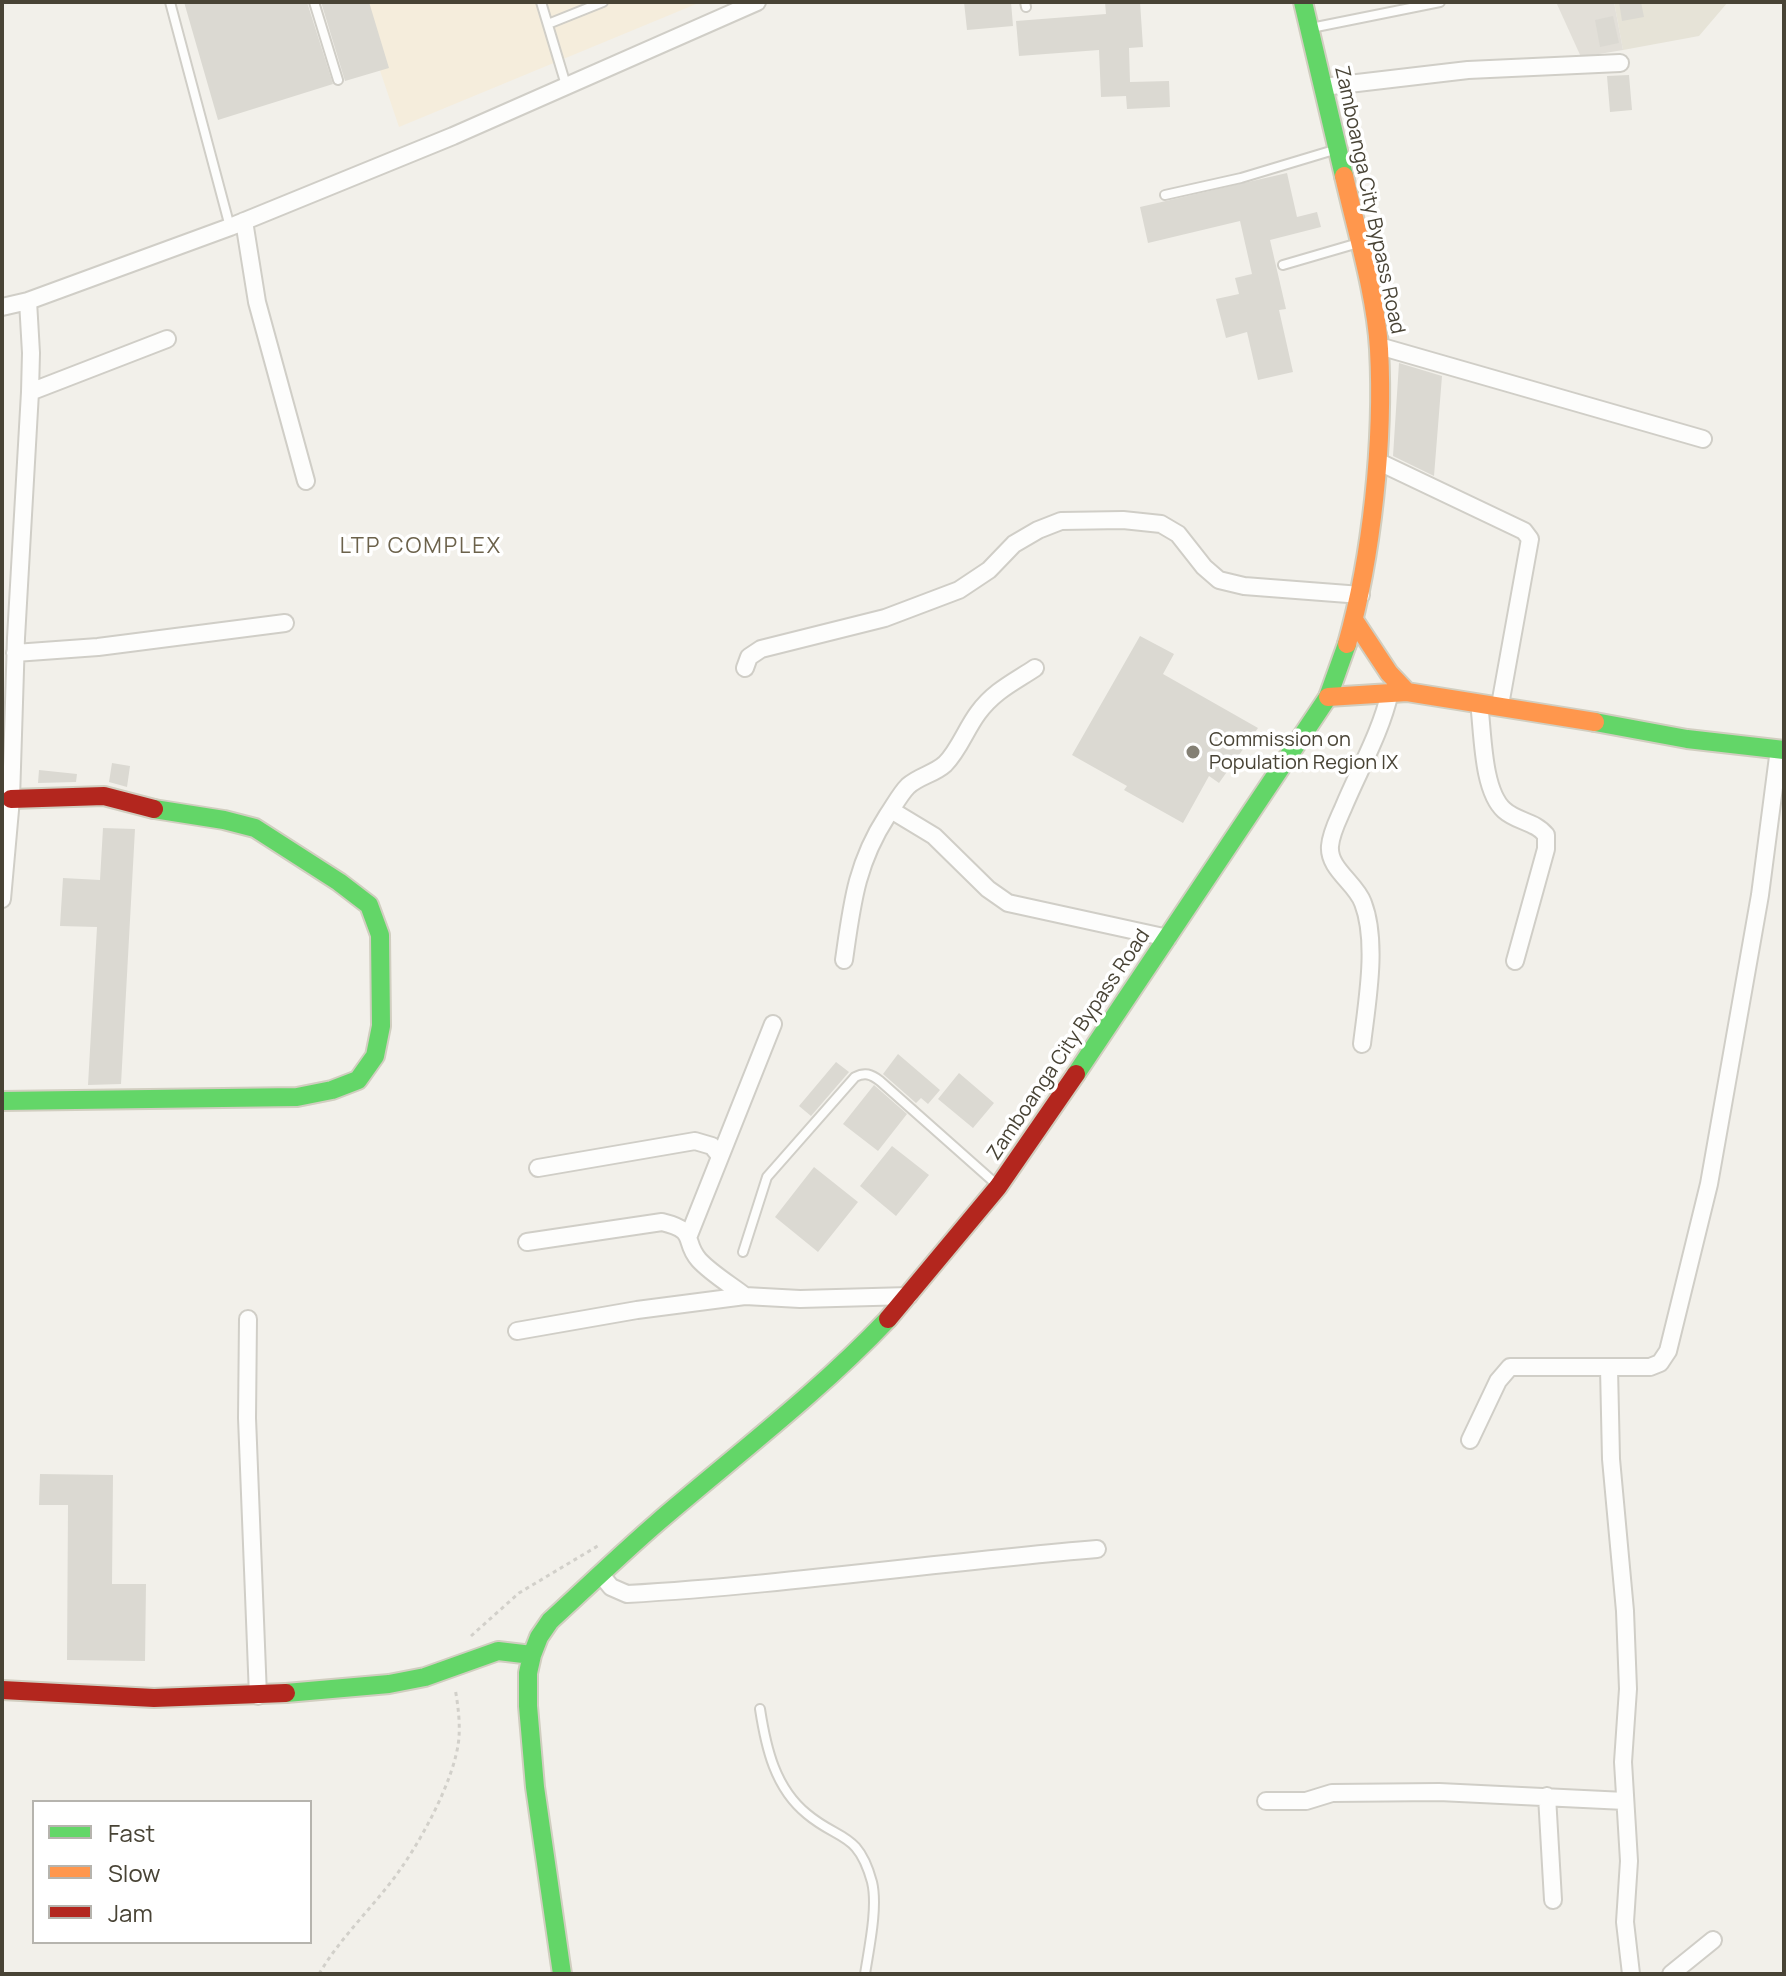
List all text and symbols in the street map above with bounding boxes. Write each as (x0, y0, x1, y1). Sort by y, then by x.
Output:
street label: Zamboanga City Bypass Road (1329, 64, 1409, 336)
district label: LTP COMPLEX (340, 534, 502, 560)
place label: Commission on Population Region IX (1209, 728, 1398, 775)
marker: Commission on Population Region IX (1184, 743, 1202, 761)
street label: Zamboanga City Bypass Road (983, 925, 1155, 1165)
legend (32, 1800, 312, 1944)
text: Fast (108, 1816, 155, 1849)
text: Slow (108, 1856, 161, 1889)
text: Jam (108, 1896, 153, 1929)

